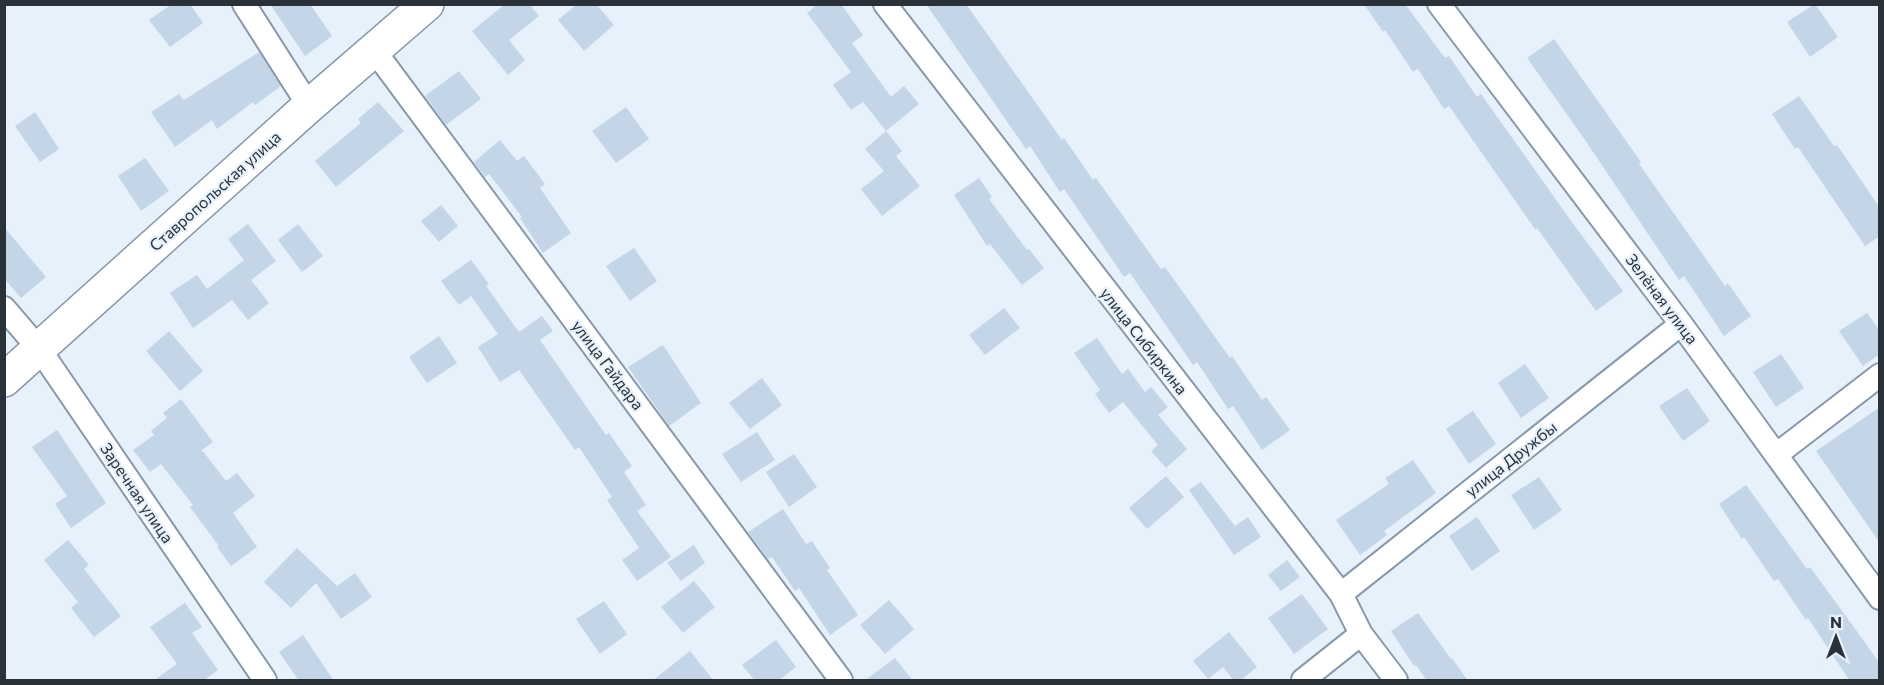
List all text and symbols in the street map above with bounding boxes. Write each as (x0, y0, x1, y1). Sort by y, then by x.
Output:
street label: Ставропольская улица (145, 127, 284, 255)
street label: Зелёная улица (1622, 250, 1702, 348)
street label: улица Сибиркина (1097, 283, 1192, 398)
street label: улица Гайдара (569, 316, 648, 413)
street label: улица Дружбы (1461, 417, 1560, 500)
street label: Заречная улица (97, 439, 178, 546)
north arrow (1806, 607, 1866, 667)
text: N (1830, 612, 1842, 631)

